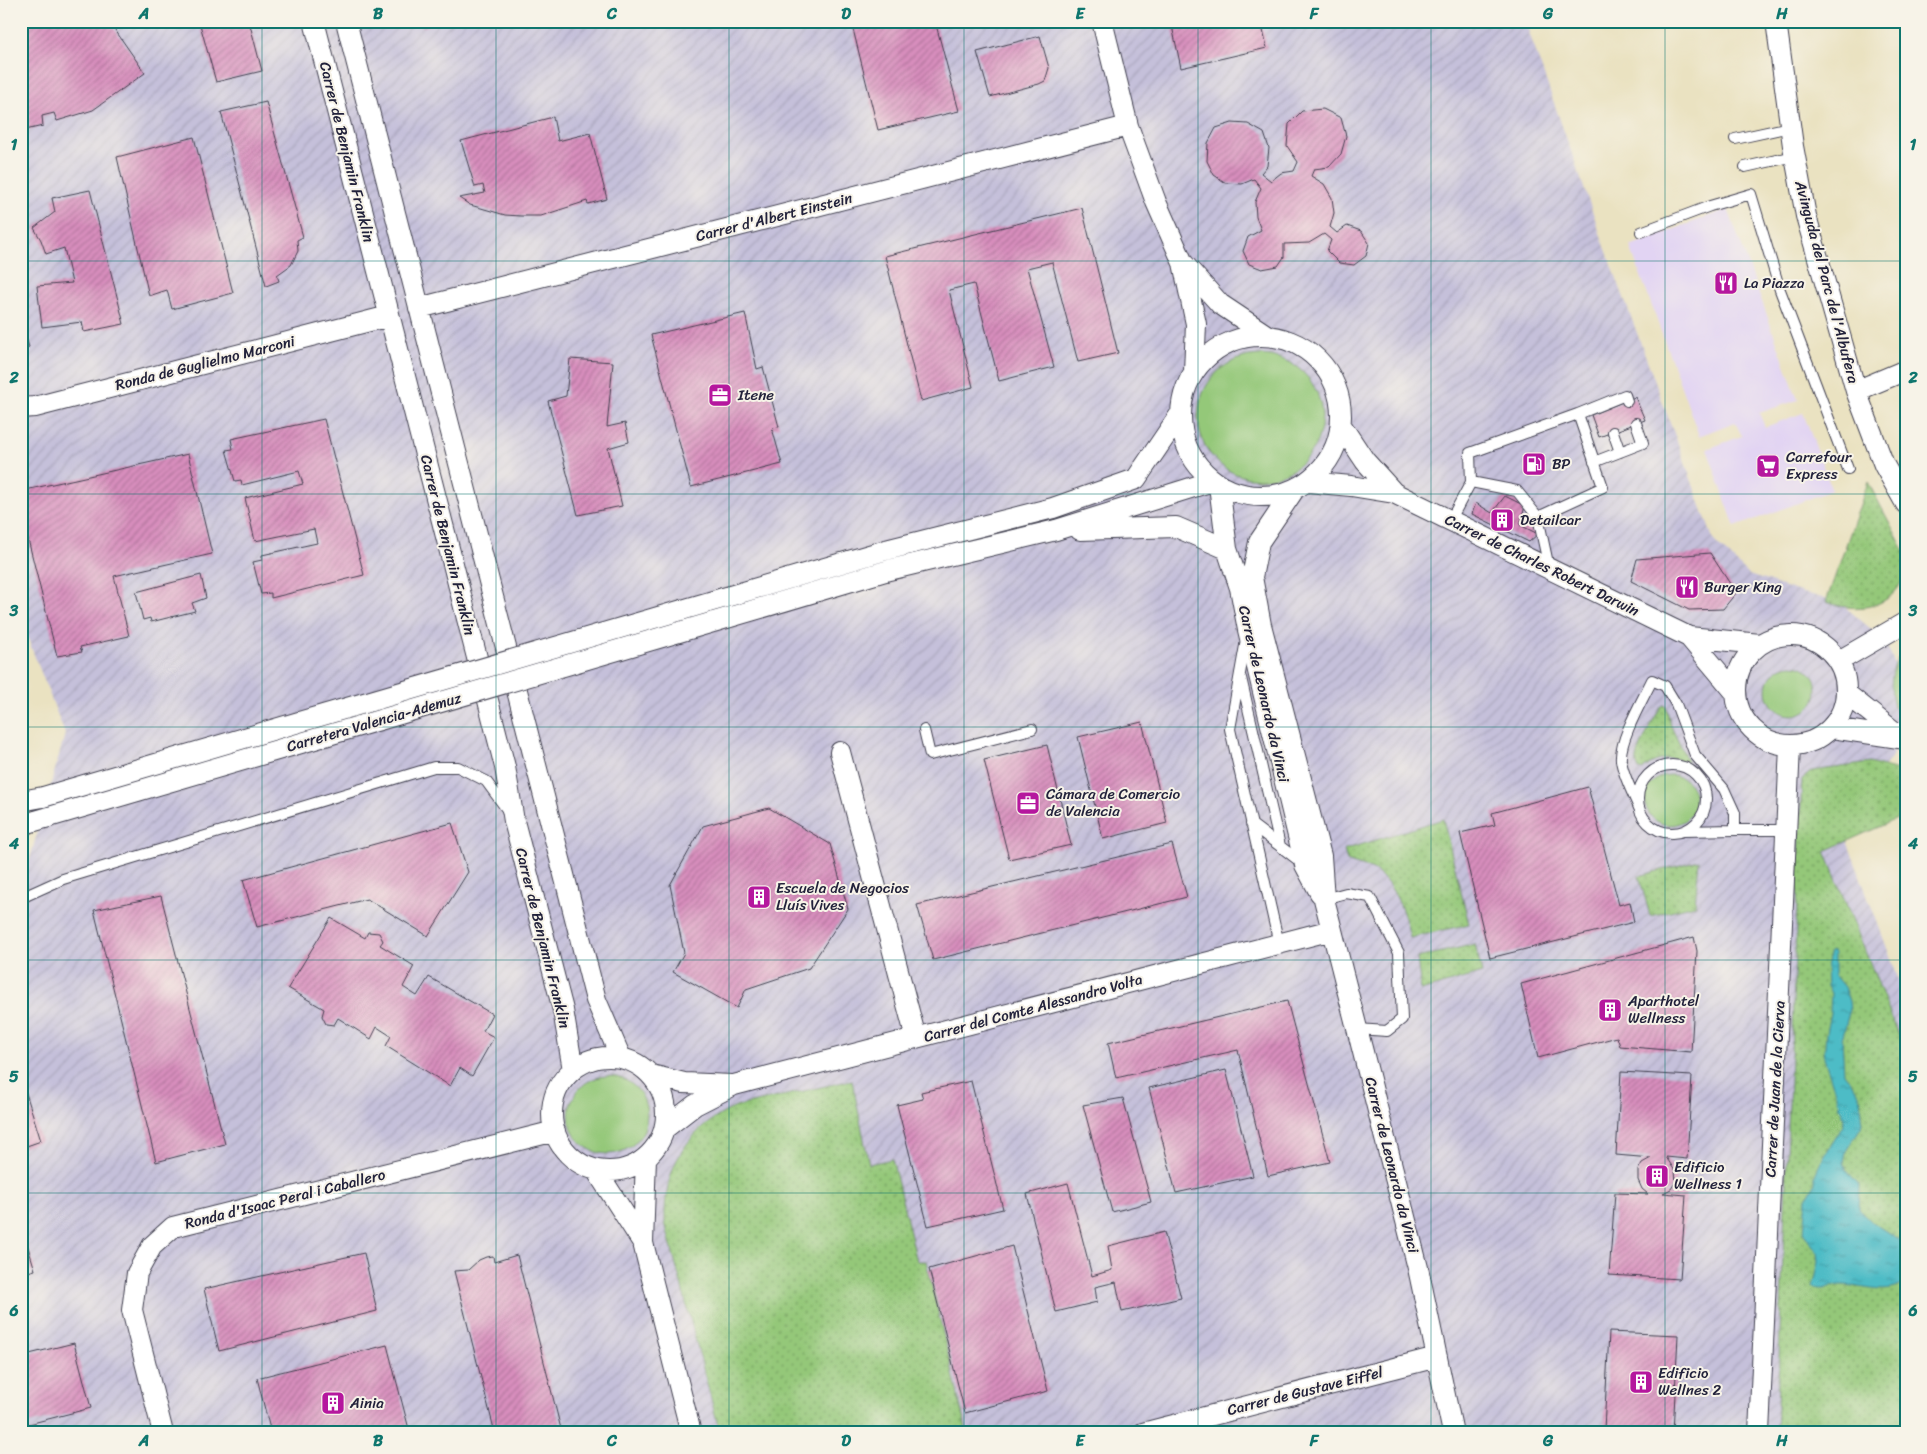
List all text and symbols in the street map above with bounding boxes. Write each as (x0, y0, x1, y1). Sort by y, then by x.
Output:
text: A (138, 0, 149, 28)
text: B (373, 0, 384, 28)
text: C (606, 0, 618, 28)
text: D (841, 0, 851, 28)
text: E (1076, 0, 1086, 28)
text: F (1309, 0, 1320, 28)
text: G (1542, 0, 1554, 28)
text: H (1775, 0, 1788, 28)
street label: Carrer de Benjamin Franklin (312, 59, 382, 245)
text: 1 (11, 130, 18, 159)
text: 1 (1910, 130, 1917, 159)
street label: Avinguda del Parc de l'Albufera (1787, 177, 1867, 387)
street label: Carrer d'Albert Einstein (693, 185, 855, 249)
restaurant icon: La Piazza (1713, 270, 1739, 296)
place label: La Piazza (1744, 270, 1805, 296)
street label: Ronda de Guglielmo Marconi (113, 328, 298, 398)
text: 2 (8, 363, 19, 392)
text: 2 (1907, 363, 1918, 392)
office icon: Itene (707, 382, 733, 408)
place label: Itene (737, 382, 774, 408)
place label: Carrefour Express (1786, 444, 1852, 487)
fuel station icon: BP (1521, 451, 1547, 477)
place label: BP (1552, 451, 1570, 477)
street label: Carrer de Benjamin Franklin (413, 452, 483, 638)
supermarket icon: Carrefour Express (1755, 453, 1781, 479)
street label: Carrer de Charles Robert Darwin (1440, 506, 1644, 624)
building icon: Detailcar (1489, 507, 1515, 533)
place label: Detailcar (1520, 507, 1581, 533)
restaurant icon: Burger King (1674, 574, 1700, 600)
place label: Burger King (1704, 574, 1782, 600)
text: 3 (9, 596, 19, 625)
text: 3 (1908, 596, 1918, 625)
street label: Carrer de Leonardo da Vinci (1231, 603, 1297, 786)
street label: Carretera Valencia-Ademuz (284, 684, 465, 759)
place label: Cámara de Comercio de Valencia (1046, 781, 1181, 824)
office icon: Cámara de Comercio de Valencia (1015, 790, 1041, 816)
text: 4 (8, 829, 19, 858)
text: 4 (1907, 829, 1918, 858)
street label: Carrer de Benjamin Franklin (508, 845, 578, 1031)
place label: Escuela de Negocios Lluís Vives (776, 875, 909, 918)
building icon: Escuela de Negocios Lluís Vives (746, 884, 772, 910)
street label: Carrer del Comte Alessandro Volta (921, 966, 1146, 1050)
place label: Aparthotel Wellness (1627, 988, 1700, 1031)
building icon: Aparthotel Wellness (1597, 997, 1623, 1023)
street label: Carrer de Juan de la Cierva (1757, 1000, 1793, 1178)
text: 5 (9, 1062, 19, 1091)
text: 5 (1908, 1062, 1918, 1091)
street label: Carrer de Leonardo da Vinci (1358, 1074, 1427, 1257)
place label: Edificio Wellness 1 (1674, 1154, 1742, 1197)
street label: Ronda d'Isaac Peral i Caballero (182, 1161, 389, 1237)
building icon: Edificio Wellness 1 (1644, 1163, 1670, 1189)
text: 6 (8, 1296, 19, 1325)
text: 6 (1907, 1296, 1918, 1325)
street label: Carrer de Gustave Eiffel (1224, 1359, 1386, 1423)
place label: Edificio Wellnes 2 (1658, 1360, 1721, 1403)
building icon: Edificio Wellnes 2 (1628, 1369, 1654, 1395)
building icon: Ainia (320, 1390, 346, 1416)
place label: Ainia (349, 1390, 384, 1416)
text: A (138, 1426, 149, 1454)
text: B (373, 1426, 384, 1454)
text: C (606, 1426, 618, 1454)
text: D (841, 1426, 851, 1454)
text: E (1076, 1426, 1086, 1454)
text: F (1309, 1426, 1320, 1454)
text: G (1542, 1426, 1554, 1454)
text: H (1775, 1426, 1788, 1454)

